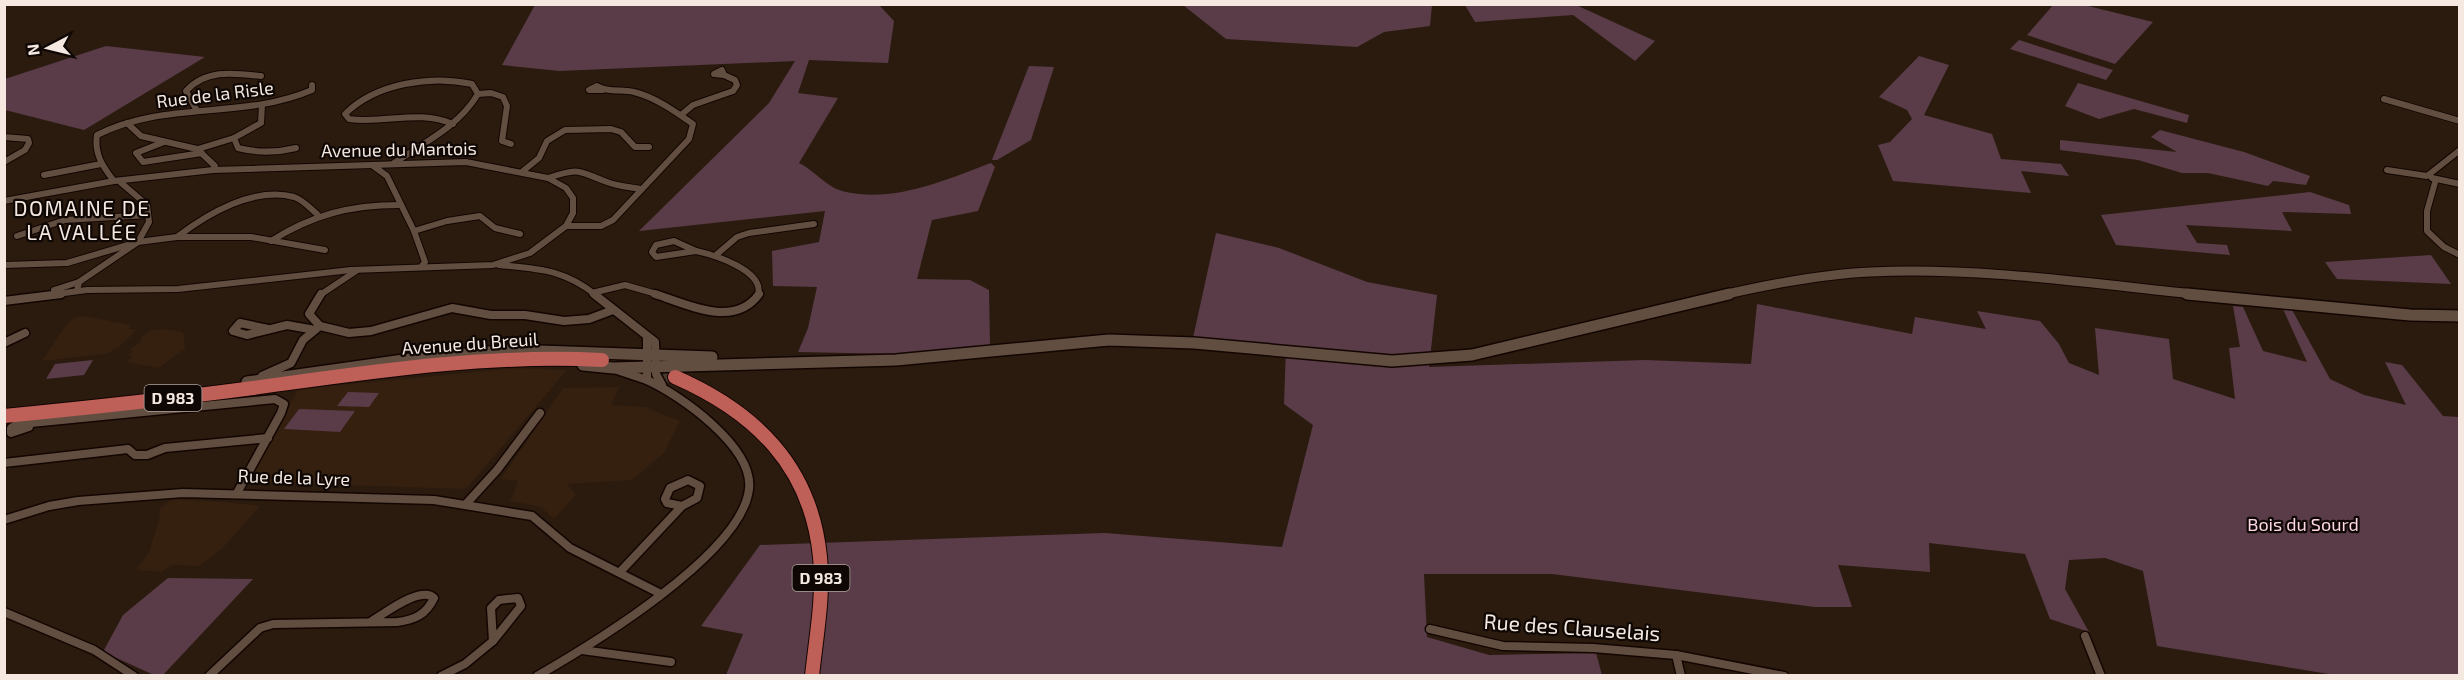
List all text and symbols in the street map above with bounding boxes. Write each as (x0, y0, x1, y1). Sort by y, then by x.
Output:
north arrow (18, 18, 78, 78)
text: N (22, 43, 43, 57)
street label: Rue de la Risle (155, 76, 275, 112)
street label: Avenue du Mantois (321, 137, 477, 161)
district label: DOMAINE DE LA VALLÉE (14, 195, 150, 244)
street label: Avenue du Breuil (401, 327, 540, 359)
road number: D 983 (144, 385, 201, 411)
street label: Rue de la Lyre (237, 464, 351, 490)
park label: Bois du Sourd (2247, 513, 2359, 535)
road number: D 983 (792, 565, 850, 591)
street label: Rue des Clauselais (1483, 608, 1661, 645)

